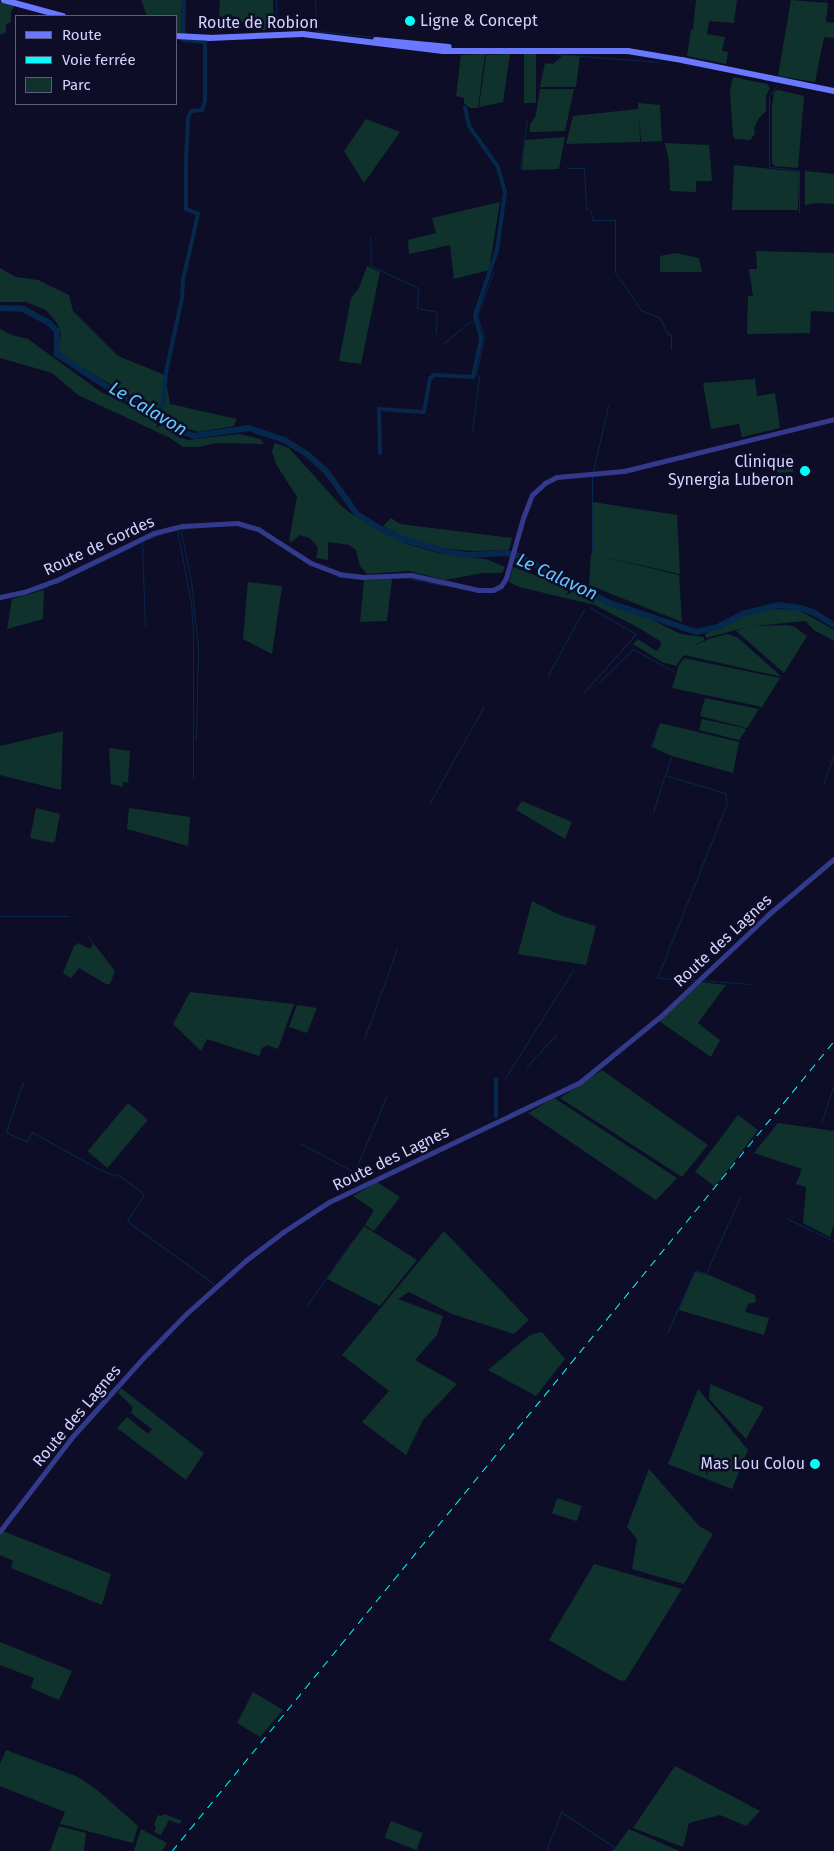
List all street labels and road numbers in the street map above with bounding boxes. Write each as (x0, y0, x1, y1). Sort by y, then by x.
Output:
street label: Route de Robion (198, 13, 318, 33)
street label: Route de Gordes (41, 512, 157, 580)
street label: Route des Lagnes (670, 891, 776, 991)
street label: Route des Lagnes (330, 1123, 452, 1195)
street label: Route des Lagnes (29, 1361, 125, 1471)

